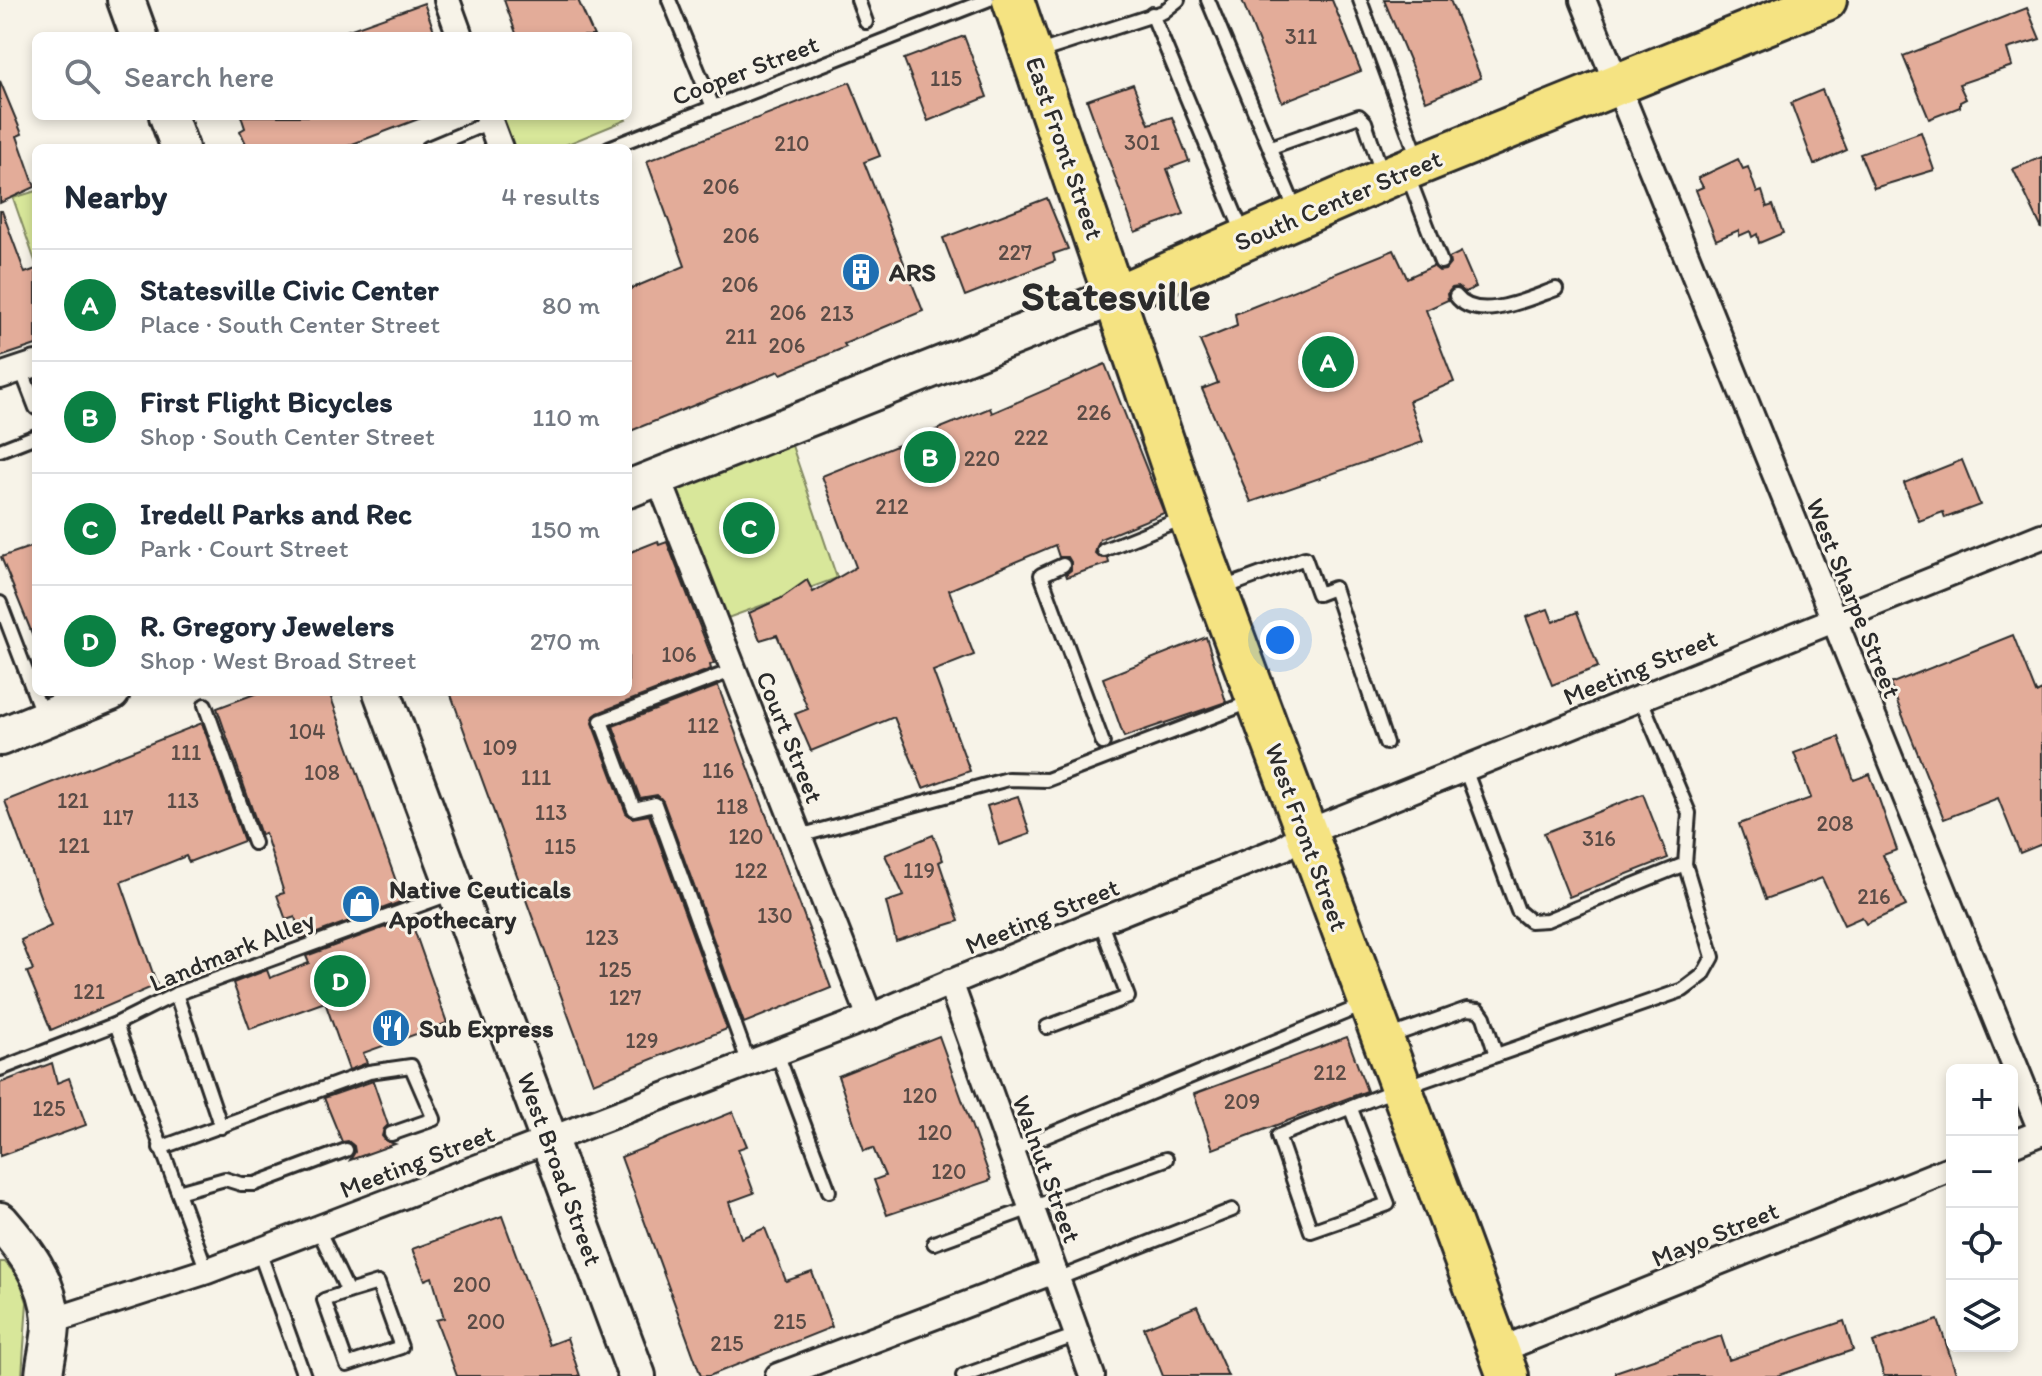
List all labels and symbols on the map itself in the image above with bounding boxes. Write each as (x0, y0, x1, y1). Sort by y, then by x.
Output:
house number: 311 (1285, 23, 1317, 50)
street label: Cooper Street (667, 27, 823, 113)
street label: East Front Street (1019, 52, 1111, 244)
house number: 115 (930, 65, 962, 92)
house number: 301 (1124, 129, 1160, 156)
house number: 210 (774, 130, 810, 157)
street label: South Center Street (1229, 142, 1447, 258)
house number: 206 (703, 173, 739, 200)
house number: 206 (723, 222, 759, 249)
house number: 227 (998, 239, 1032, 266)
building icon: ARS (840, 251, 882, 293)
place label: ARS (888, 256, 936, 288)
district label: Statesville (1021, 270, 1211, 321)
house number: 206 (722, 271, 758, 298)
house number: 206 (770, 299, 806, 326)
house number: 213 (820, 300, 854, 327)
house number: 211 (725, 323, 757, 350)
house number: 206 (769, 332, 805, 359)
pin: A (1302, 332, 1354, 392)
house number: 226 (1077, 399, 1111, 426)
house number: 222 (1014, 424, 1049, 451)
pin: B (904, 427, 956, 487)
house number: 220 (964, 445, 1000, 472)
house number: 212 (875, 493, 909, 520)
street label: West Sharpe Street (1799, 493, 1909, 703)
pin: C (723, 498, 775, 558)
your location (1260, 620, 1300, 660)
street label: Meeting Street (1558, 621, 1722, 712)
house number: 106 (661, 641, 697, 668)
street label: Court Street (749, 666, 831, 808)
house number: 112 (687, 712, 719, 739)
house number: 104 (289, 718, 325, 745)
house number: 109 (482, 734, 518, 761)
house number: 111 (171, 739, 201, 766)
street label: West Front Street (1258, 739, 1356, 935)
house number: 116 (702, 757, 734, 784)
house number: 108 (304, 759, 340, 786)
house number: 111 (521, 764, 551, 791)
house number: 121 (57, 787, 89, 814)
house number: 113 (167, 787, 199, 814)
house number: 118 (716, 793, 748, 820)
house number: 113 (535, 799, 567, 826)
house number: 117 (102, 804, 134, 831)
house number: 208 (1816, 810, 1854, 837)
house number: 120 (728, 823, 764, 850)
house number: 316 (1582, 825, 1616, 852)
house number: 121 (58, 832, 90, 859)
house number: 115 (544, 833, 576, 860)
house number: 122 (734, 857, 768, 884)
house number: 119 (903, 857, 935, 884)
street label: Meeting Street (960, 870, 1124, 961)
place label: Native Ceuticals Apothecary (388, 873, 572, 935)
shop icon: Native Ceuticals Apothecary (340, 883, 382, 925)
house number: 216 (1857, 883, 1891, 910)
house number: 130 (757, 902, 793, 929)
street label: Landmark Alley (145, 903, 319, 999)
house number: 123 (585, 924, 619, 951)
pin: D (314, 951, 366, 1011)
house number: 125 (598, 956, 632, 983)
house number: 121 (73, 978, 105, 1005)
house number: 127 (609, 984, 641, 1011)
restaurant icon: Sub Express (370, 1007, 412, 1049)
place label: Sub Express (419, 1012, 554, 1044)
house number: 129 (625, 1027, 659, 1054)
house number: 212 (1313, 1059, 1347, 1086)
street label: West Broad Street (510, 1068, 610, 1270)
house number: 120 (902, 1082, 938, 1109)
house number: 209 (1224, 1088, 1260, 1115)
street label: Walnut Street (1005, 1091, 1089, 1247)
house number: 125 (32, 1095, 66, 1122)
street label: Meeting Street (335, 1117, 499, 1205)
house number: 120 (917, 1119, 953, 1146)
house number: 120 (931, 1158, 967, 1185)
street label: Mayo Street (1647, 1194, 1783, 1274)
house number: 200 (453, 1271, 491, 1298)
house number: 200 (467, 1308, 505, 1335)
house number: 215 (773, 1308, 807, 1335)
house number: 215 (710, 1330, 744, 1357)

